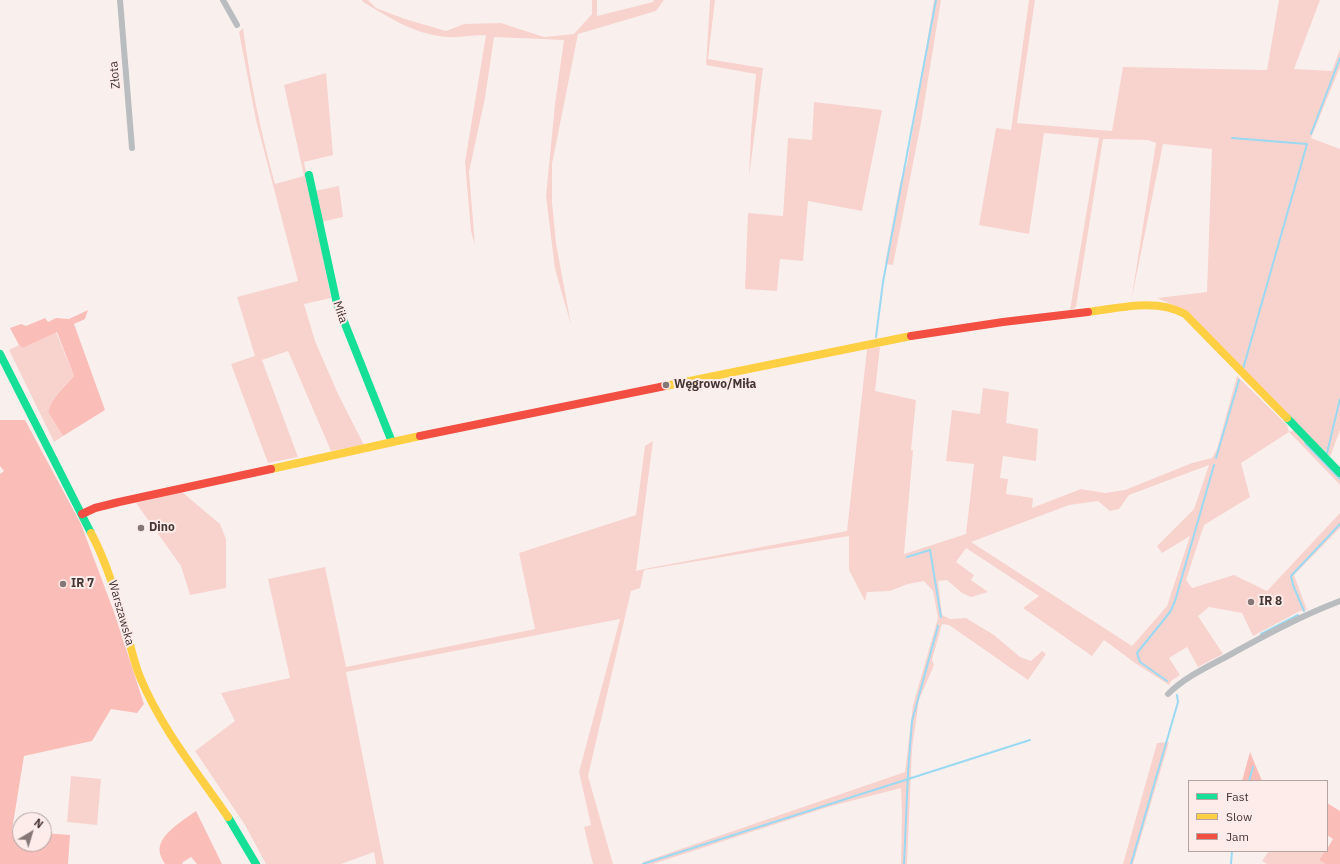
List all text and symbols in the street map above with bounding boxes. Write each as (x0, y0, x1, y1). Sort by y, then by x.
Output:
street label: Złota (107, 61, 123, 89)
street label: Miła (330, 299, 350, 325)
place label: Węgrowo/Miła (674, 378, 756, 392)
marker: Węgrowo/Miła (661, 380, 671, 390)
place label: Dino (149, 521, 175, 535)
marker: Dino (136, 523, 146, 533)
place label: IR 7 (71, 577, 94, 591)
marker: IR 7 (58, 579, 68, 589)
street label: Warszawska (105, 579, 137, 647)
place label: IR 8 (1259, 595, 1282, 609)
marker: IR 8 (1246, 597, 1256, 607)
legend (1188, 780, 1328, 852)
text: Fast (1226, 789, 1249, 804)
text: Slow (1226, 809, 1252, 824)
north arrow (12, 812, 52, 852)
text: N (31, 815, 46, 831)
text: Jam (1226, 829, 1249, 844)

